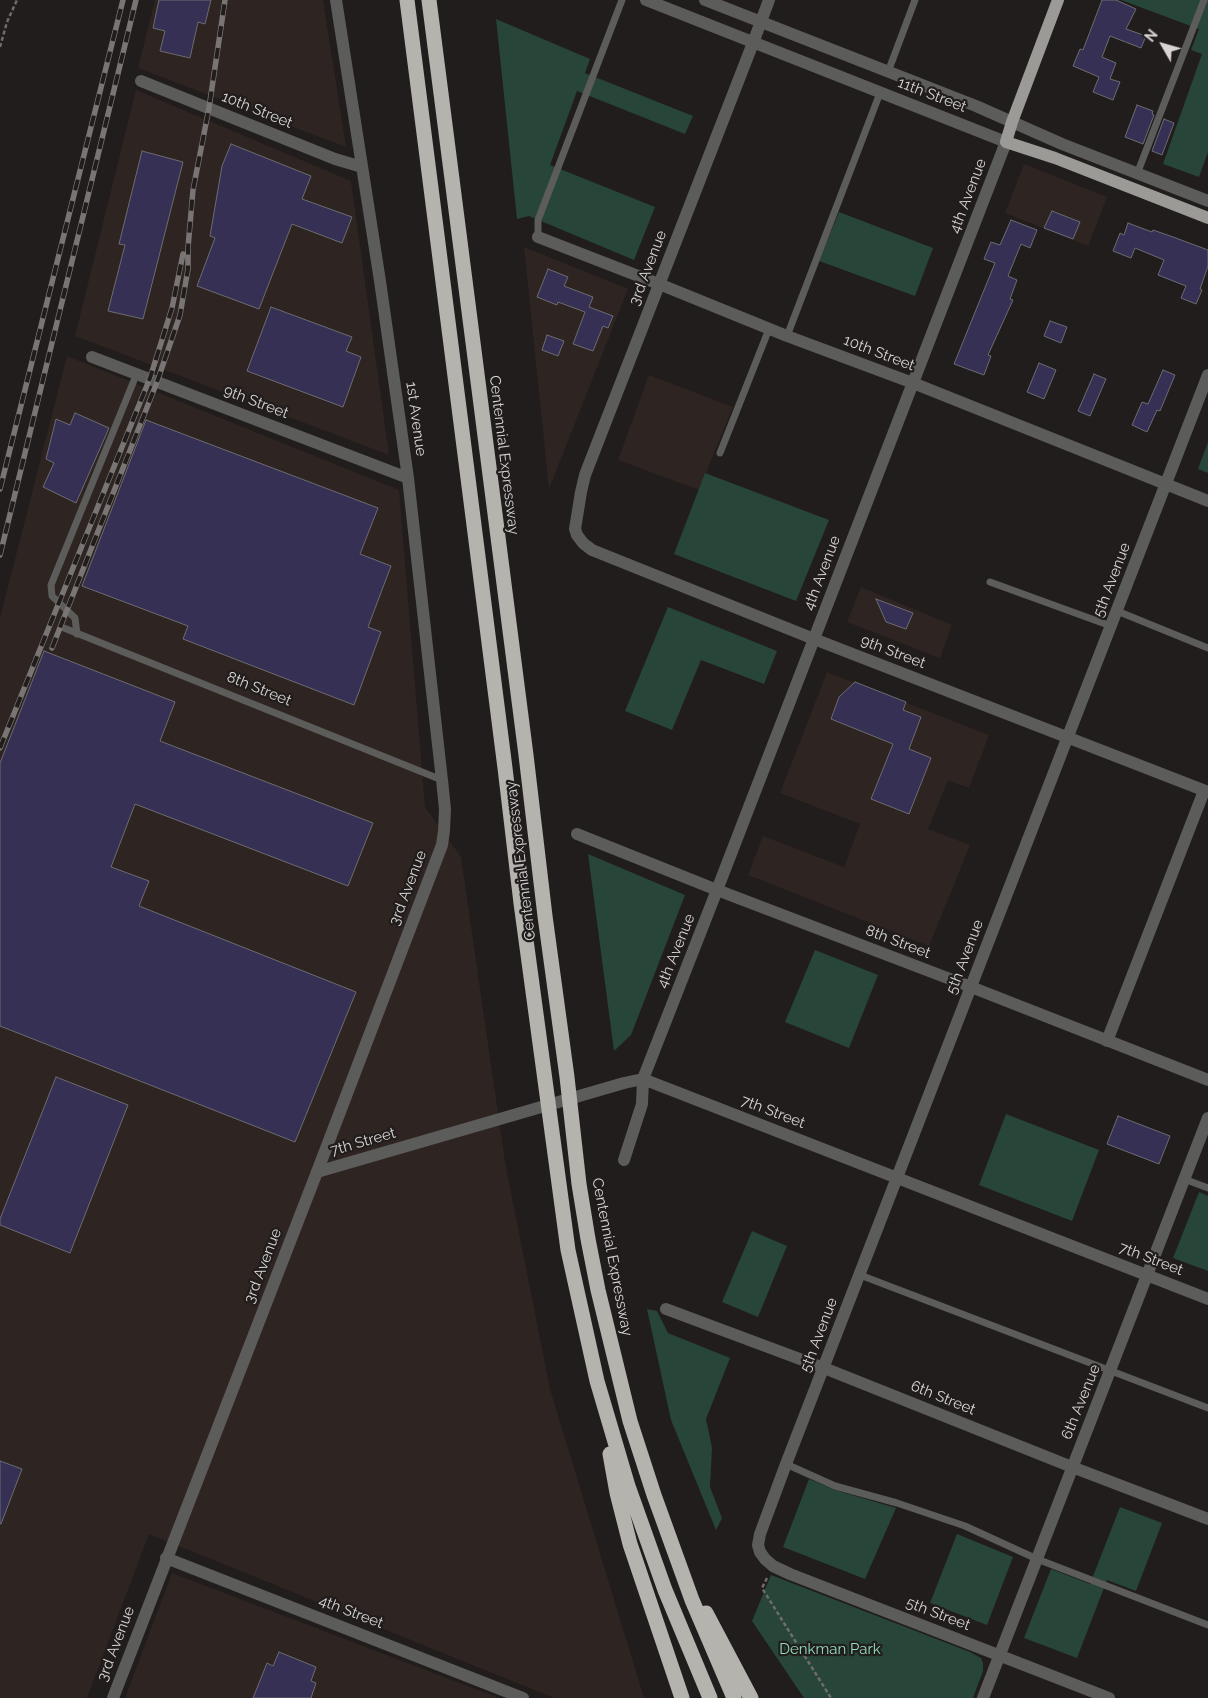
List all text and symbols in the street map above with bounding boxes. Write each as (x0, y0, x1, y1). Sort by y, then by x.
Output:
north arrow (1138, 20, 1188, 70)
text: N (1142, 27, 1161, 45)
street label: 11th Street (895, 74, 969, 116)
street label: 10th Street (219, 88, 295, 132)
street label: 4th Avenue (946, 156, 990, 236)
street label: 3rd Avenue (625, 228, 671, 308)
street label: 10th Street (841, 331, 917, 375)
street label: Centennial Expressway (485, 374, 523, 536)
street label: 9th Street (221, 381, 291, 423)
street label: 1st Avenue (402, 381, 430, 457)
street label: 4th Avenue (800, 533, 844, 613)
street label: 5th Avenue (1090, 540, 1134, 620)
street label: 9th Street (858, 631, 928, 673)
street label: 8th Street (224, 668, 294, 710)
street label: Centennial Expressway (502, 780, 540, 942)
street label: 3rd Avenue (385, 848, 431, 928)
street label: 4th Avenue (653, 911, 699, 991)
street label: 5th Avenue (943, 917, 987, 997)
street label: 8th Street (863, 921, 933, 963)
street label: 7th Street (738, 1092, 808, 1132)
street label: 7th Street (328, 1124, 398, 1160)
street label: Centennial Expressway (588, 1177, 636, 1337)
street label: 3rd Avenue (240, 1226, 286, 1306)
street label: 7th Street (1116, 1239, 1186, 1279)
street label: 5th Avenue (797, 1295, 841, 1375)
street label: 6th Avenue (1058, 1362, 1104, 1442)
street label: 6th Street (908, 1377, 978, 1419)
street label: 4th Street (316, 1592, 386, 1632)
street label: 5th Street (903, 1594, 973, 1634)
street label: 3rd Avenue (93, 1604, 139, 1684)
park label: Denkman Park (779, 1640, 881, 1658)

